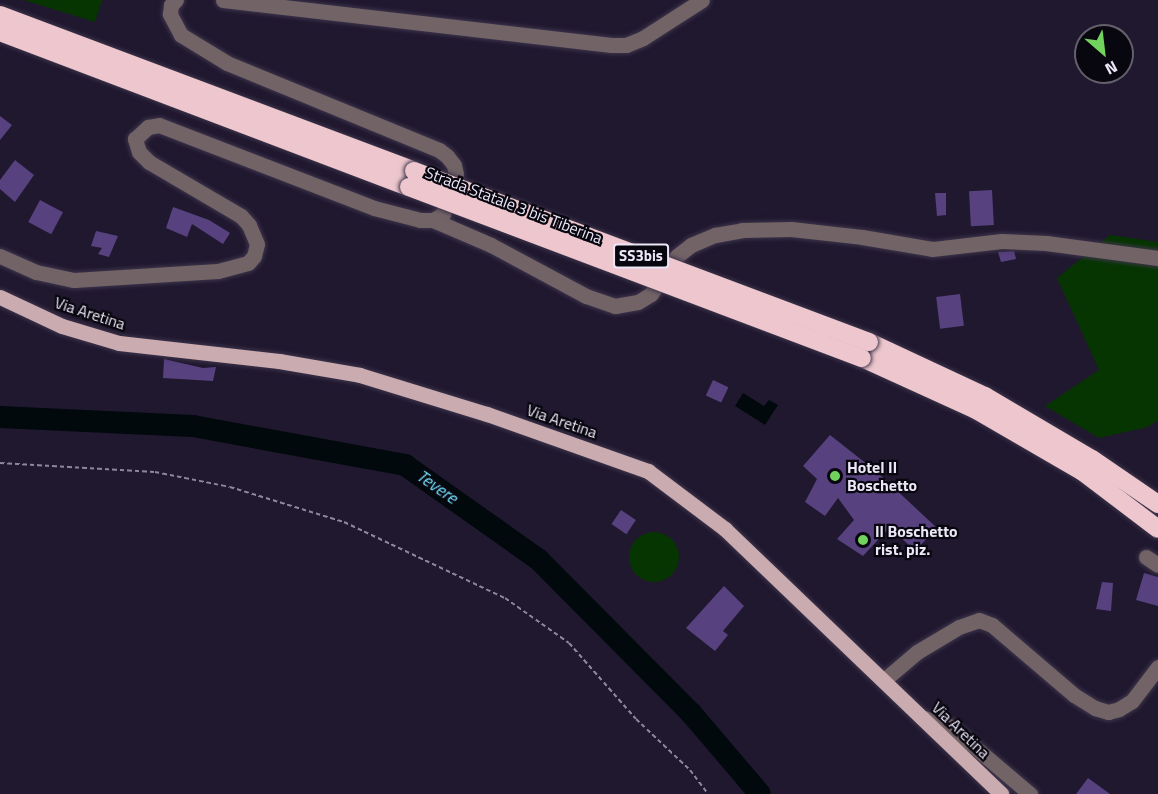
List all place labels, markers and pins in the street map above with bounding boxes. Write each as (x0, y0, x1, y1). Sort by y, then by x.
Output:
place label: Hotel Il Boschetto (847, 457, 917, 495)
marker: Hotel Il Boschetto (828, 469, 842, 483)
place label: Il Boschetto rist. piz. (875, 521, 958, 559)
marker: Il Boschetto rist. piz. (856, 533, 870, 547)

